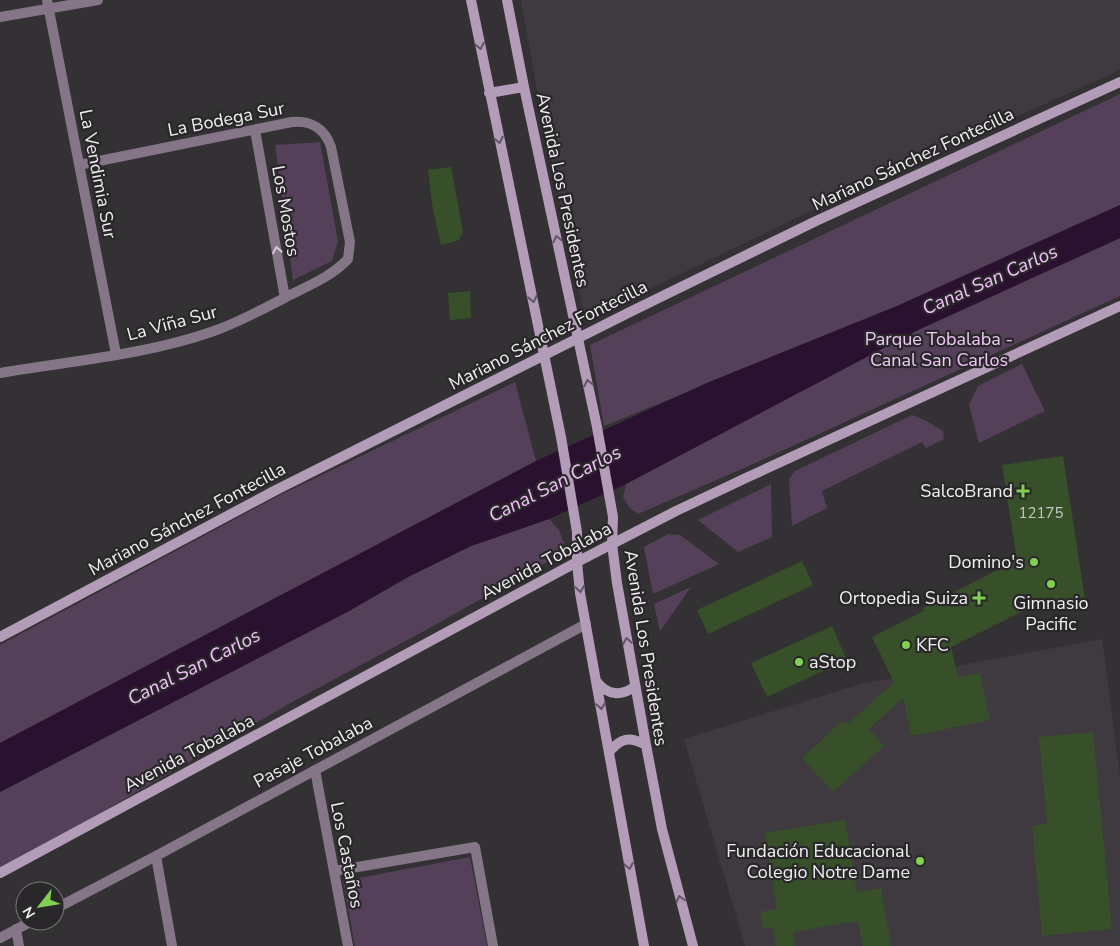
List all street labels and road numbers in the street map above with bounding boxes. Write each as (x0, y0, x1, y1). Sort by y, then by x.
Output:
street label: Avenida Los Presidentes (531, 91, 595, 289)
street label: La Bodega Sur (166, 96, 287, 142)
street label: Mariano Sánchez Fontecilla (808, 102, 1018, 216)
street label: La Vendimia Sur (74, 107, 122, 241)
street label: Los Mostos (266, 164, 306, 258)
street label: Mariano Sánchez Fontecilla (444, 274, 652, 396)
street label: La Viña Sur (124, 299, 220, 347)
street label: Mariano Sánchez Fontecilla (84, 457, 290, 581)
street label: Avenida Tobalaba (476, 516, 616, 606)
street label: Avenida Los Presidentes (619, 548, 673, 748)
street label: Avenida Tobalaba (119, 708, 259, 798)
street label: Pasaje Tobalaba (249, 711, 377, 793)
street label: Los Castaños (325, 800, 369, 910)

